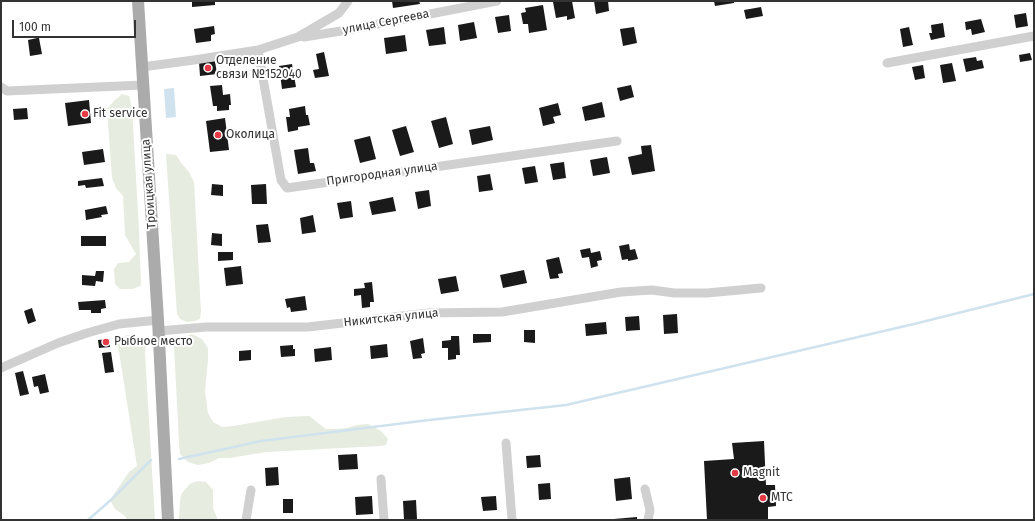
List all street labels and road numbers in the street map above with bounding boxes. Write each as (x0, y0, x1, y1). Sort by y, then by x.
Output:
street label: улица Сергеева (342, 7, 430, 37)
street label: Троицкая улица (139, 138, 159, 230)
street label: Пригородная улица (326, 159, 438, 189)
street label: Никитская улица (343, 306, 439, 330)

